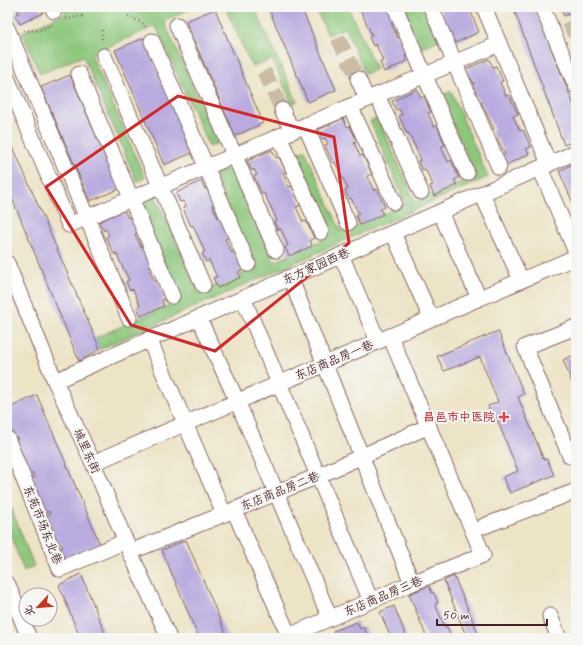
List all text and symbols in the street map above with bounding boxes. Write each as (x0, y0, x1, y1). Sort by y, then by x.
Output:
street label: 东方家园西巷 (280, 245, 353, 289)
street label: 东店商品房一巷 (293, 337, 376, 385)
place label: 昌邑市中医院 (423, 410, 495, 426)
marker: 昌邑市中医院 (498, 411, 510, 423)
street label: 城里东街 (69, 426, 103, 477)
street label: 东店商品房二巷 (238, 469, 322, 515)
street label: 东苑市场东北巷 (19, 483, 65, 567)
street label: 东店商品房三巷 (342, 573, 425, 621)
north arrow (18, 587, 58, 627)
scale bar (437, 601, 547, 627)
text: 北 (21, 603, 39, 619)
text: 50 m (443, 608, 470, 624)

